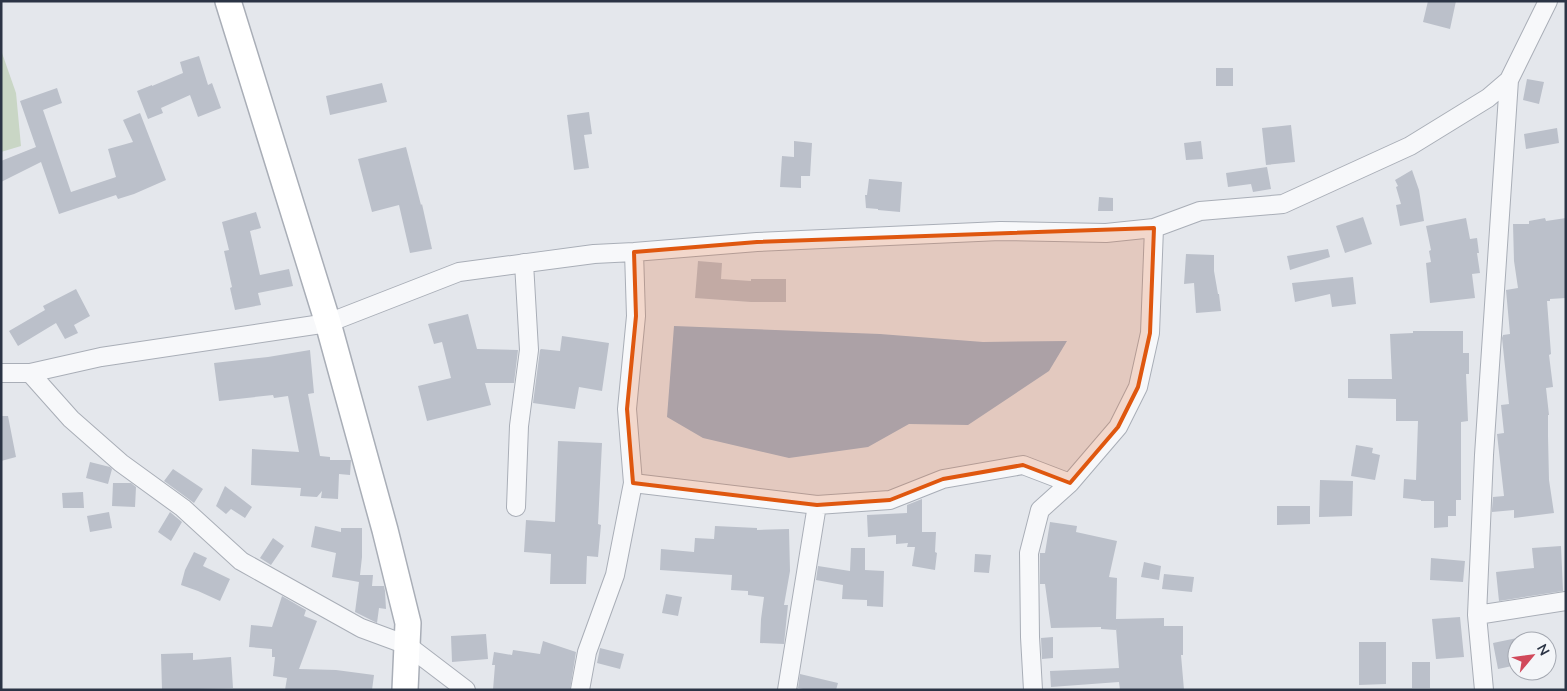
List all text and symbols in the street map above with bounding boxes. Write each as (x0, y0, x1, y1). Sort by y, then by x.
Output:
north arrow (1507, 631, 1557, 681)
text: N (1532, 641, 1554, 659)

